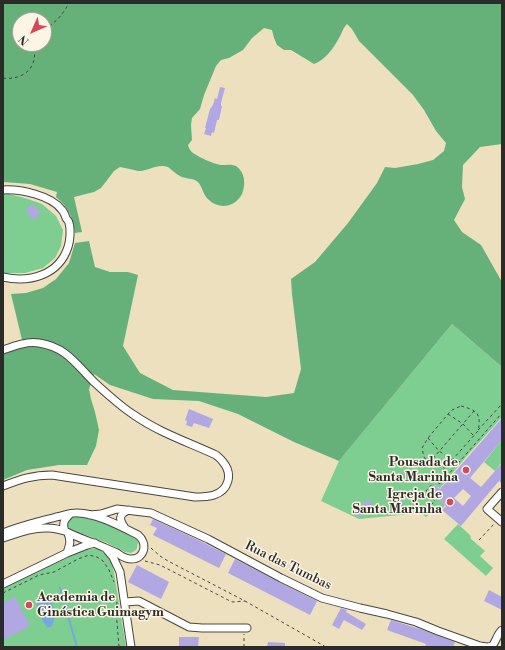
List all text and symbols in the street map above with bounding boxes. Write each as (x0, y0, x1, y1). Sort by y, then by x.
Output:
north arrow (12, 12, 52, 52)
text: N (16, 32, 32, 48)
place label: Pousada de Santa Marinha (368, 455, 458, 486)
marker: Pousada de Santa Marinha (461, 465, 471, 475)
place label: Igreja de Santa Marinha (352, 487, 442, 518)
marker: Igreja de Santa Marinha (445, 497, 455, 507)
street label: Rua das Tumbas (242, 538, 334, 594)
place label: Academia de Ginástica Guimagym (37, 590, 164, 621)
marker: Academia de Ginástica Guimagym (24, 600, 34, 610)

